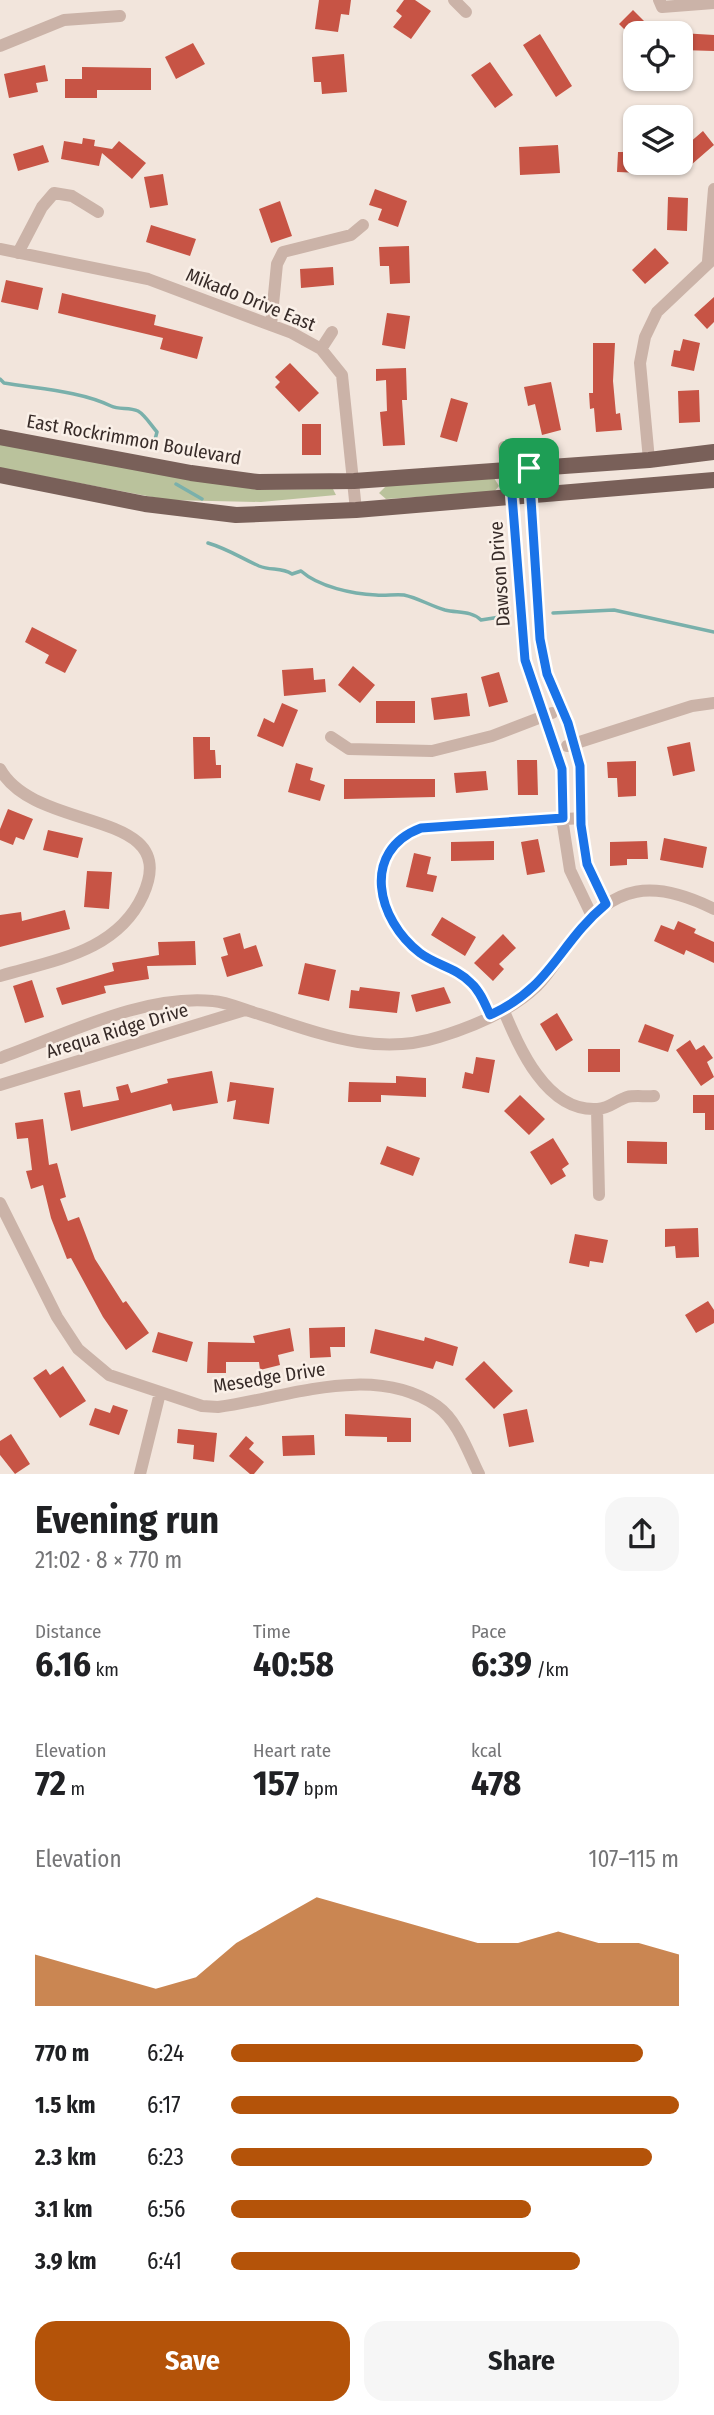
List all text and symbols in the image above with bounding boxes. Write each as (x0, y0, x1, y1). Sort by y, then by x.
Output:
map controls (623, 21, 693, 175)
button: locate (623, 21, 693, 91)
button: layers (623, 105, 693, 175)
street label: Mikado Drive East (183, 263, 320, 336)
street label: East Rockrimmon Boulevard (25, 409, 243, 470)
pin (499, 438, 559, 498)
icon: arrive (510, 449, 548, 487)
street label: Dawson Drive (484, 521, 515, 627)
street label: Arequa Ridge Drive (43, 998, 191, 1063)
street label: Mesedge Drive (211, 1357, 327, 1398)
text: Evening run (35, 1497, 219, 1543)
button: share (605, 1497, 679, 1571)
text: 21:02 · 8 × 770 m (35, 1546, 182, 1574)
text: Distance (35, 1620, 102, 1643)
text: Time (253, 1620, 291, 1643)
text: Pace (471, 1620, 506, 1643)
text: 6.16 (35, 1643, 91, 1685)
text: 40:58 (253, 1643, 334, 1685)
text: 6:39 (471, 1643, 532, 1685)
text: km (91, 1658, 119, 1681)
text: /km (532, 1658, 569, 1681)
text: Elevation (35, 1739, 107, 1762)
text: Heart rate (253, 1739, 331, 1762)
text: kcal (471, 1739, 502, 1762)
text: 72 (35, 1762, 66, 1804)
text: 157 (253, 1762, 299, 1804)
text: 478 (471, 1762, 521, 1804)
text: m (66, 1777, 85, 1800)
text: bpm (299, 1777, 338, 1800)
text: Elevation (35, 1845, 122, 1873)
text: 107–115 m (589, 1845, 679, 1873)
text: 770 m (35, 2039, 89, 2067)
text: 6:24 (147, 2039, 184, 2067)
text: 1.5 km (35, 2091, 96, 2119)
text: 6:17 (147, 2091, 181, 2119)
text: 2.3 km (35, 2143, 96, 2171)
text: 6:23 (147, 2143, 184, 2171)
text: 3.1 km (35, 2195, 93, 2223)
text: 6:56 (147, 2195, 185, 2223)
text: 3.9 km (35, 2247, 97, 2275)
text: 6:41 (147, 2247, 182, 2275)
button: Save (35, 2321, 350, 2401)
button: Share (364, 2321, 679, 2401)

